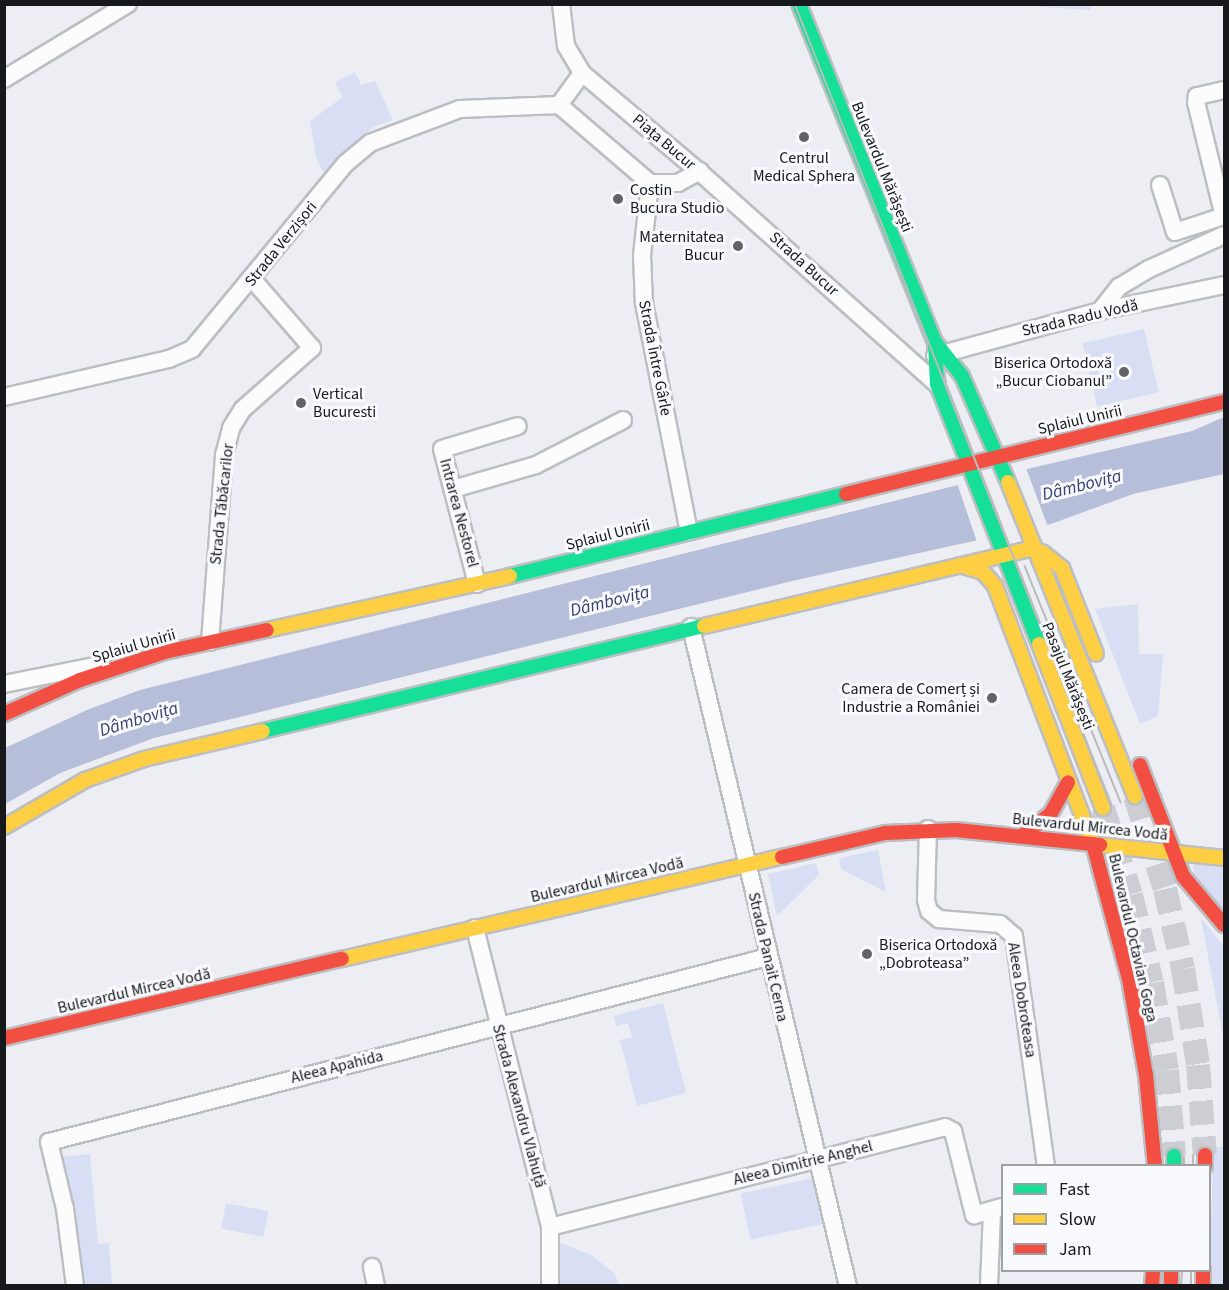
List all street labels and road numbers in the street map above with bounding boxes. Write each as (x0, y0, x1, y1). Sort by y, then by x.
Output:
street label: Bulevardul Mărășești (847, 99, 917, 235)
street label: Piața Bucur (628, 110, 700, 174)
street label: Strada Verzișori (241, 198, 321, 290)
street label: Strada Bucur (765, 228, 843, 300)
street label: Strada Radu Vodă (1020, 295, 1140, 341)
street label: Strada Între Gârle (634, 299, 676, 417)
street label: Splaiul Unirii (1036, 401, 1124, 439)
street label: Strada Tăbăcarilor (206, 442, 238, 566)
street label: Intrarea Nestorel (435, 456, 483, 570)
street label: Splaiul Unirii (564, 515, 652, 555)
street label: Pasajul Mărășești (1038, 619, 1098, 733)
street label: Splaiul Unirii (90, 625, 178, 667)
street label: Bulevardul Mircea Vodă (1011, 809, 1169, 845)
street label: Bulevardul Octavian Goga (1104, 852, 1162, 1024)
street label: Bulevardul Mircea Vodă (529, 853, 685, 907)
street label: Strada Panait Cerna (744, 890, 792, 1024)
street label: Aleea Dobroteasa (1003, 941, 1041, 1059)
street label: Bulevardul Mircea Vodă (56, 964, 212, 1018)
street label: Strada Alexandru Vlahuță (488, 1022, 550, 1190)
street label: Aleea Apahida (289, 1046, 385, 1088)
street label: Aleea Dimitrie Anghel (731, 1136, 875, 1190)

